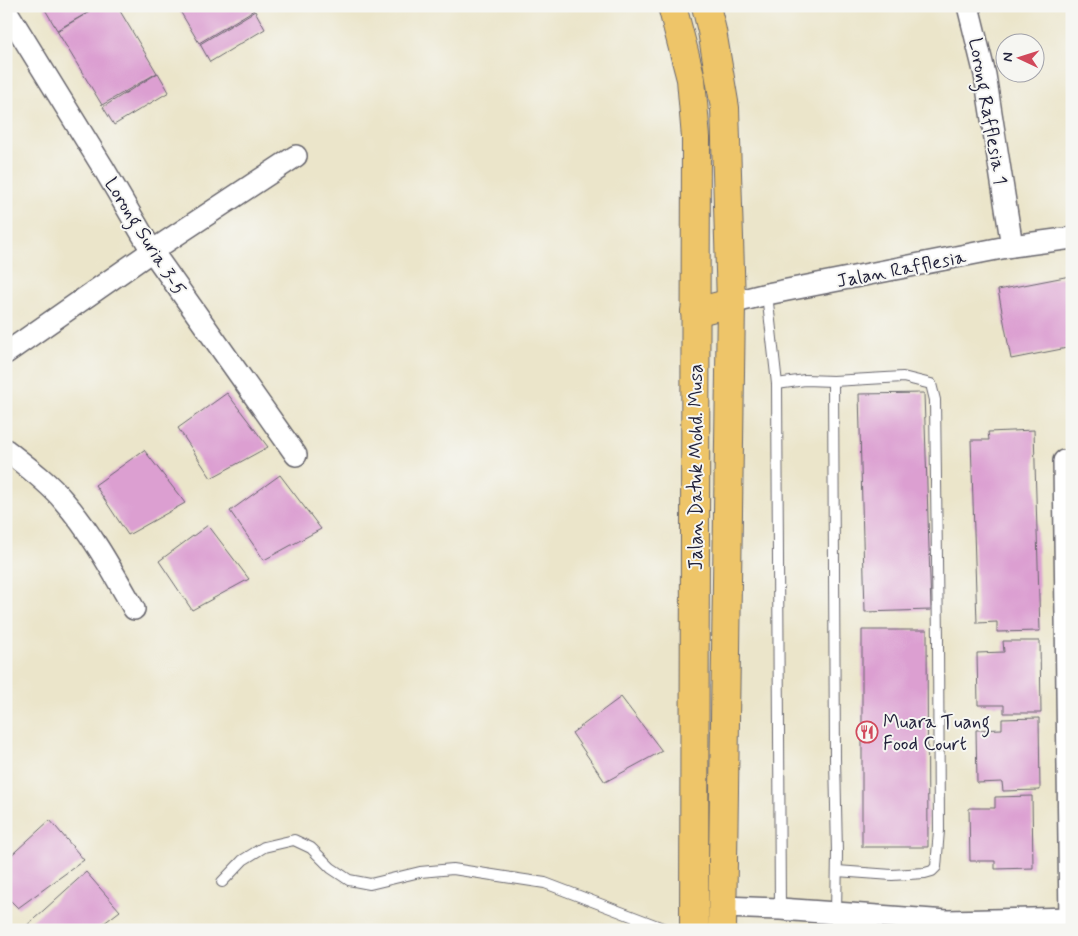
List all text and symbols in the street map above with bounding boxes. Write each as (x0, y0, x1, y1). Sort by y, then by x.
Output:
north arrow (996, 32, 1046, 82)
street label: Lorong Rafflesia 1 (959, 36, 1013, 187)
text: N (999, 52, 1017, 62)
street label: Lorong Suria 3-5 (96, 173, 191, 302)
street label: Jalan Rafflesia (835, 245, 969, 294)
street label: Jalan Datuk Mohd. Musa (684, 364, 709, 570)
place label: Muara Tuang Food Court (883, 710, 990, 757)
restaurant icon: Muara Tuang Food Court (855, 720, 879, 744)

